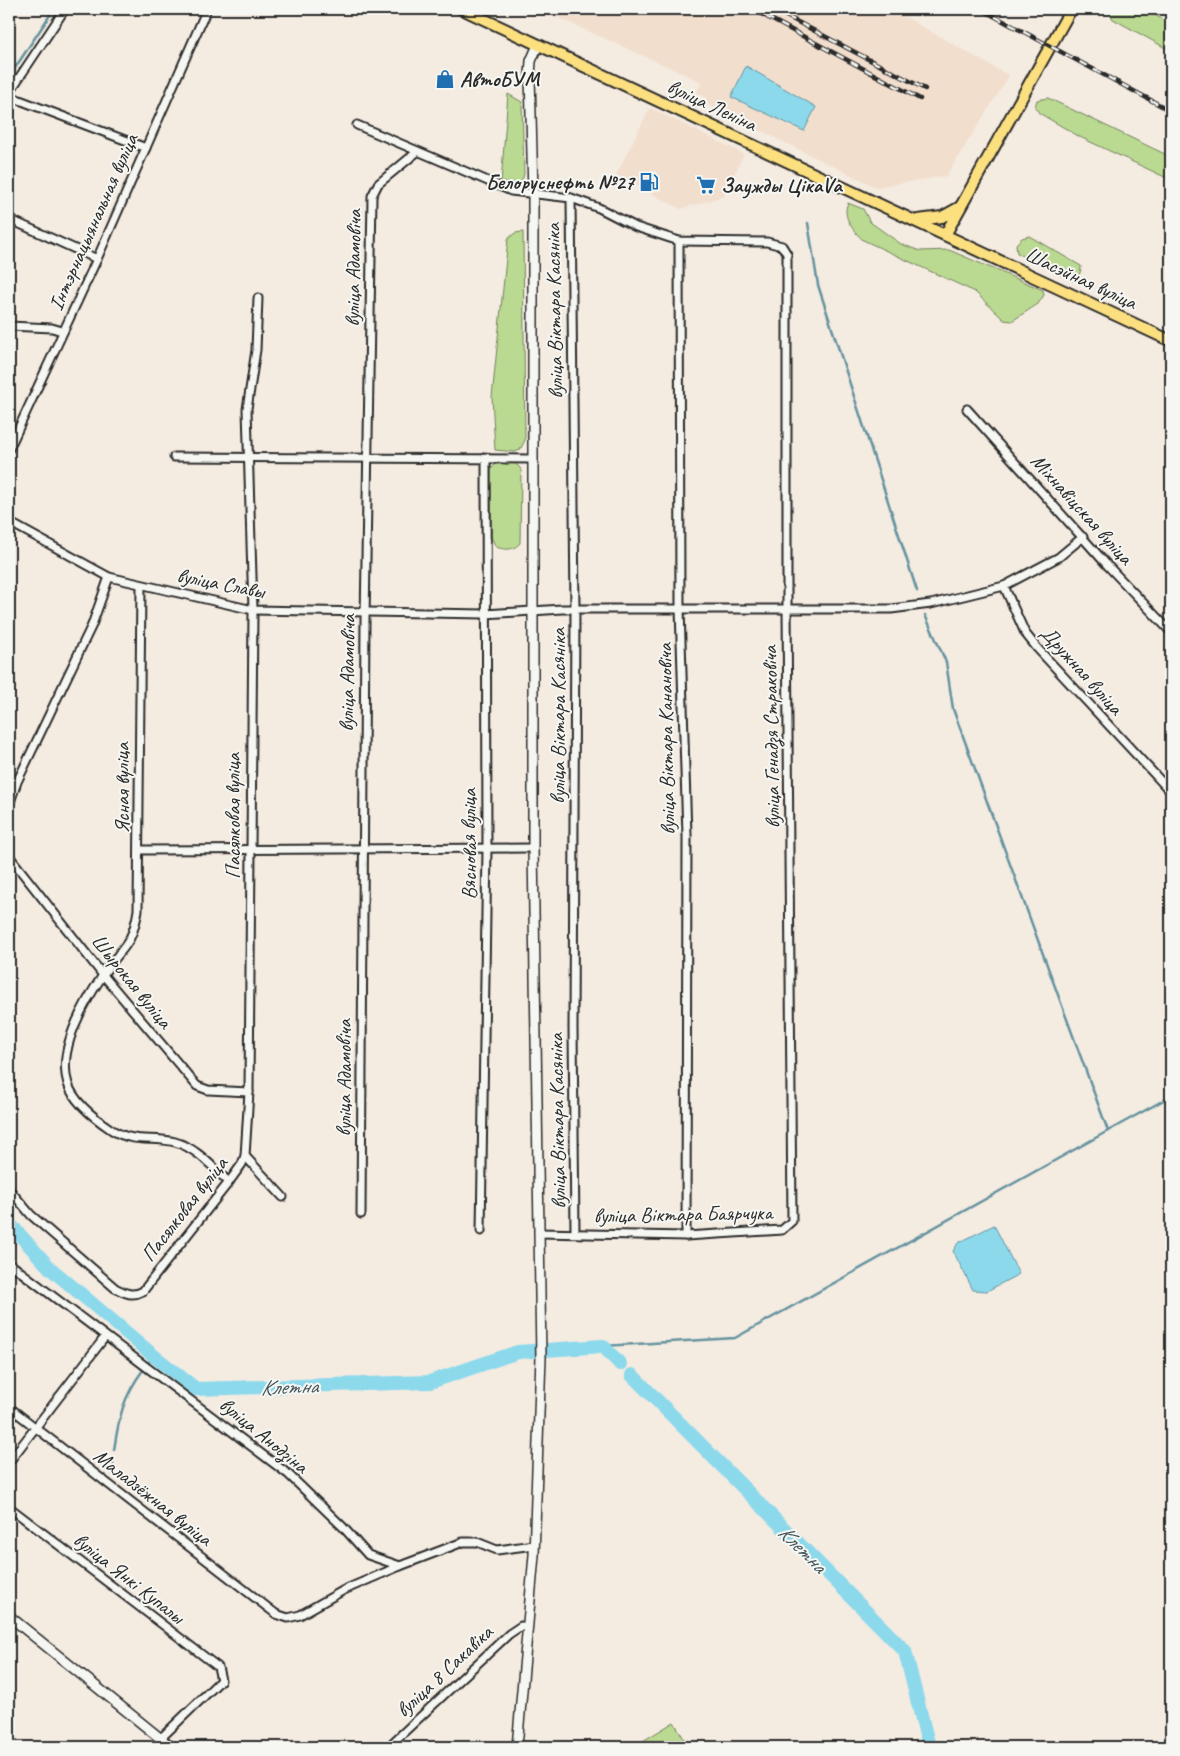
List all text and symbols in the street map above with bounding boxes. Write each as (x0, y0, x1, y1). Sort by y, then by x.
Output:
place label: АвтоБУМ (460, 66, 541, 92)
shop icon: АвтоБУМ (434, 68, 456, 90)
street label: вуліца Леніна (663, 73, 763, 138)
street label: Інтэрнацыянальная вуліца (42, 128, 144, 314)
place label: Белоруснефть №27 (486, 169, 637, 195)
fuel station icon: Белоруснефть №27 (638, 171, 660, 193)
place label: Заужды ЦікаVа (721, 172, 843, 199)
supermarket icon: Заужды ЦікаVа (695, 174, 717, 196)
street label: вуліца Адамовіча (339, 207, 367, 327)
street label: вуліца Віктара Касяніка (539, 221, 569, 399)
street label: Шасэйная вуліца (1021, 241, 1143, 316)
street label: Міхнавіцская вуліца (1025, 448, 1140, 571)
street label: вуліца Славы (175, 562, 269, 605)
street label: вуліца Адамовіча (333, 612, 361, 732)
street label: Дружная вуліца (1035, 620, 1130, 721)
street label: вуліца Віктара Касяніка (545, 626, 571, 804)
street label: вуліца Віктара Канановіча (651, 641, 681, 835)
street label: вуліца Генадзя Страковіча (756, 644, 787, 829)
street label: Ясная вуліца (109, 741, 135, 834)
street label: Пасялковая вуліца (220, 751, 246, 879)
street label: Вясновая вуліца (456, 787, 482, 899)
street label: Шырокая вуліца (86, 928, 179, 1035)
street label: вуліца Адамовіча (331, 1018, 357, 1137)
street label: вуліца Віктара Касяніка (542, 1031, 572, 1209)
street label: Пасялковая вуліца (135, 1150, 234, 1267)
street label: вуліца Віктара Баярчука (594, 1199, 775, 1229)
water label: Клетна (260, 1372, 320, 1402)
street label: вуліца Анодзіна (214, 1391, 315, 1481)
street label: Маладзёжная вуліца (88, 1443, 219, 1553)
water label: Клетна (772, 1519, 834, 1580)
street label: вуліца Янкі Купалы (68, 1527, 191, 1631)
street label: вуліца 8 Сакавіка (390, 1618, 499, 1723)

